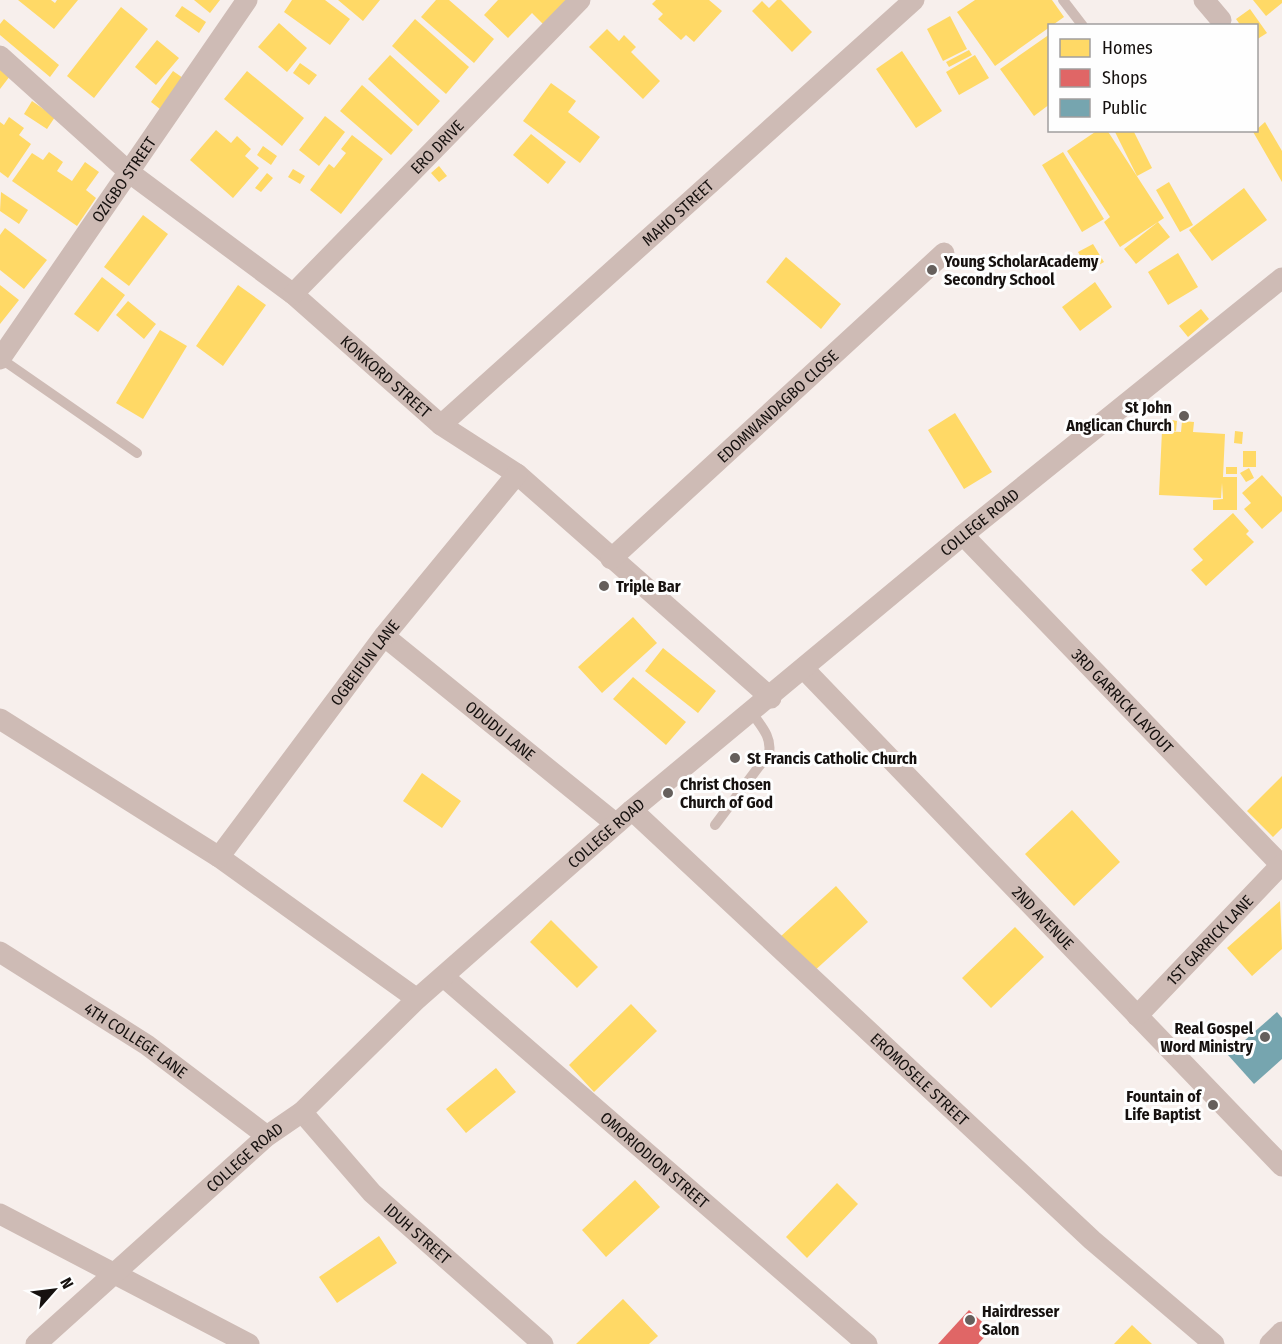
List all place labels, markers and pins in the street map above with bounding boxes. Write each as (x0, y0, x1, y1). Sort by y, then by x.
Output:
place label: Young ScholarAcademy Secondry School (943, 252, 1099, 289)
marker: Young ScholarAcademy Secondry School (925, 263, 939, 277)
place label: St John Anglican Church (1065, 398, 1172, 435)
marker: St John Anglican Church (1177, 409, 1191, 423)
place label: Triple Bar (616, 577, 681, 596)
marker: Triple Bar (597, 579, 611, 593)
place label: St Francis Catholic Church (747, 749, 917, 768)
marker: St Francis Catholic Church (728, 751, 742, 765)
place label: Christ Chosen Church of God (680, 775, 773, 812)
marker: Christ Chosen Church of God (661, 786, 675, 800)
place label: Real Gospel Word Ministry (1161, 1019, 1254, 1056)
marker: Real Gospel Word Ministry (1258, 1030, 1272, 1044)
place label: Fountain of Life Baptist (1125, 1087, 1203, 1124)
marker: Fountain of Life Baptist (1206, 1098, 1220, 1112)
place label: Hairdresser Salon (982, 1302, 1059, 1339)
marker: Hairdresser Salon (963, 1313, 977, 1327)

